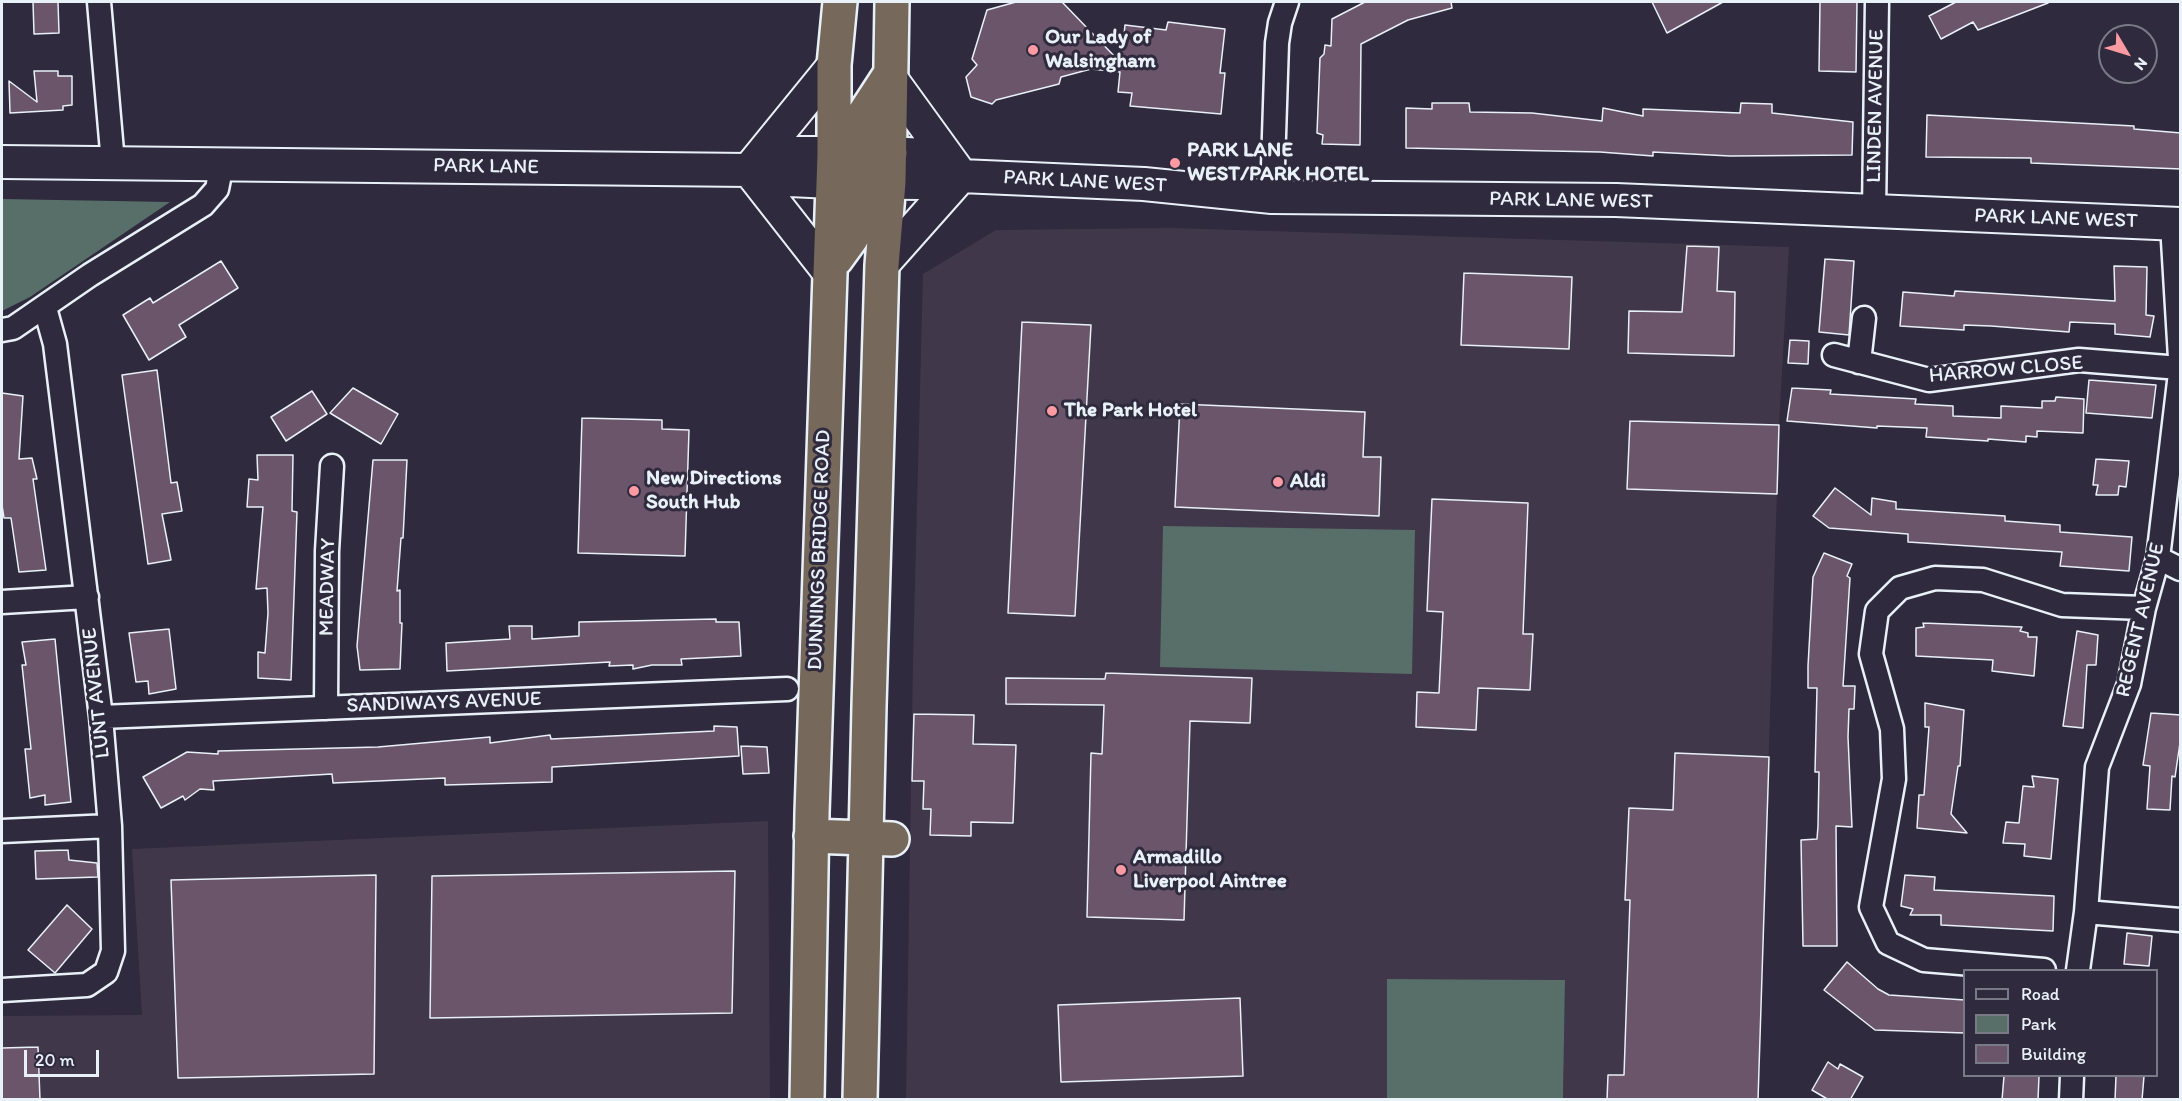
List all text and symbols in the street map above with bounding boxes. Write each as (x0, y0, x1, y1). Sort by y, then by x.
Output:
north arrow (2098, 24, 2158, 84)
place label: Our Lady of Walsingham (1045, 25, 1156, 75)
street label: LINDEN AVENUE (1862, 29, 1890, 183)
marker: Our Lady of Walsingham (1026, 43, 1040, 57)
text: N (2130, 54, 2152, 74)
place label: PARK LANE WEST/PARK HOTEL (1187, 138, 1369, 188)
street label: PARK LANE (433, 153, 539, 181)
marker: PARK LANE WEST/PARK HOTEL (1168, 156, 1182, 170)
street label: PARK LANE WEST (1003, 165, 1167, 199)
street label: PARK LANE WEST (1489, 187, 1653, 215)
street label: PARK LANE WEST (1974, 204, 2138, 234)
street label: HARROW CLOSE (1928, 351, 2084, 389)
place label: The Park Hotel (1064, 398, 1197, 424)
marker: The Park Hotel (1045, 404, 1059, 418)
street label: DUNNINGS BRIDGE ROAD (803, 429, 837, 671)
place label: New Directions South Hub (646, 466, 782, 516)
place label: Aldi (1290, 469, 1326, 495)
marker: Aldi (1271, 475, 1285, 489)
marker: New Directions South Hub (627, 484, 641, 498)
street label: MEADWAY (315, 538, 341, 636)
street label: REGENT AVENUE (2111, 540, 2171, 700)
street label: LUNT AVENUE (78, 626, 116, 760)
street label: SANDIWAYS AVENUE (346, 687, 542, 719)
place label: Armadillo Liverpool Aintree (1133, 845, 1287, 895)
marker: Armadillo Liverpool Aintree (1114, 863, 1128, 877)
legend (1963, 969, 2158, 1077)
text: Road (2021, 983, 2060, 1005)
text: Park (2021, 1013, 2056, 1035)
scale bar (27, 1038, 102, 1076)
text: Building (2021, 1043, 2086, 1065)
text: 20 m (35, 1049, 75, 1071)

